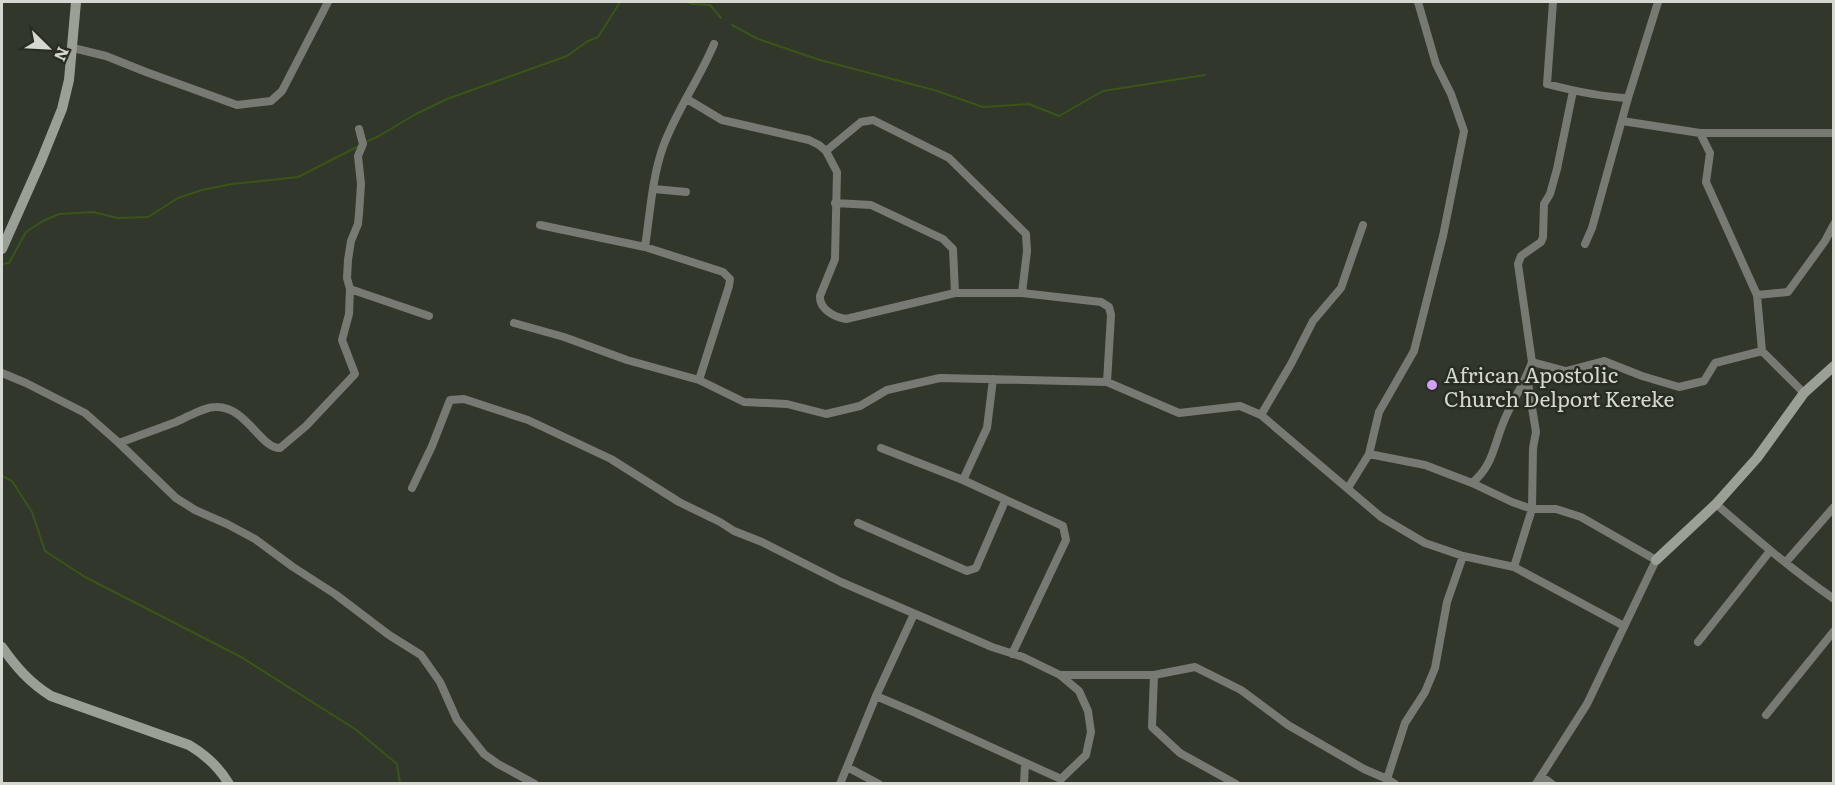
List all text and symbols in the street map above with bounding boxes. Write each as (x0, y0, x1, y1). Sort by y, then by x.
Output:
north arrow (18, 18, 78, 78)
text: N (49, 43, 76, 66)
place label: African Apostolic Church Delport Kereke (1444, 358, 1675, 413)
marker: African Apostolic Church Delport Kereke (1425, 378, 1439, 392)

